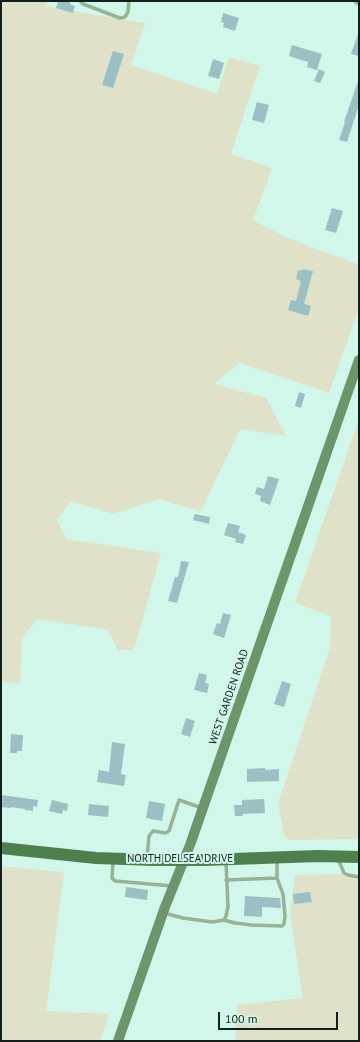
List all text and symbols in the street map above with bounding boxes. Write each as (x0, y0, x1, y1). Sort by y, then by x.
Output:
street label: WEST GARDEN ROAD (206, 648, 252, 746)
street label: NORTH DELSEA DRIVE (127, 852, 233, 866)
scale bar (220, 1004, 340, 1030)
text: 100 m (225, 1011, 258, 1026)

